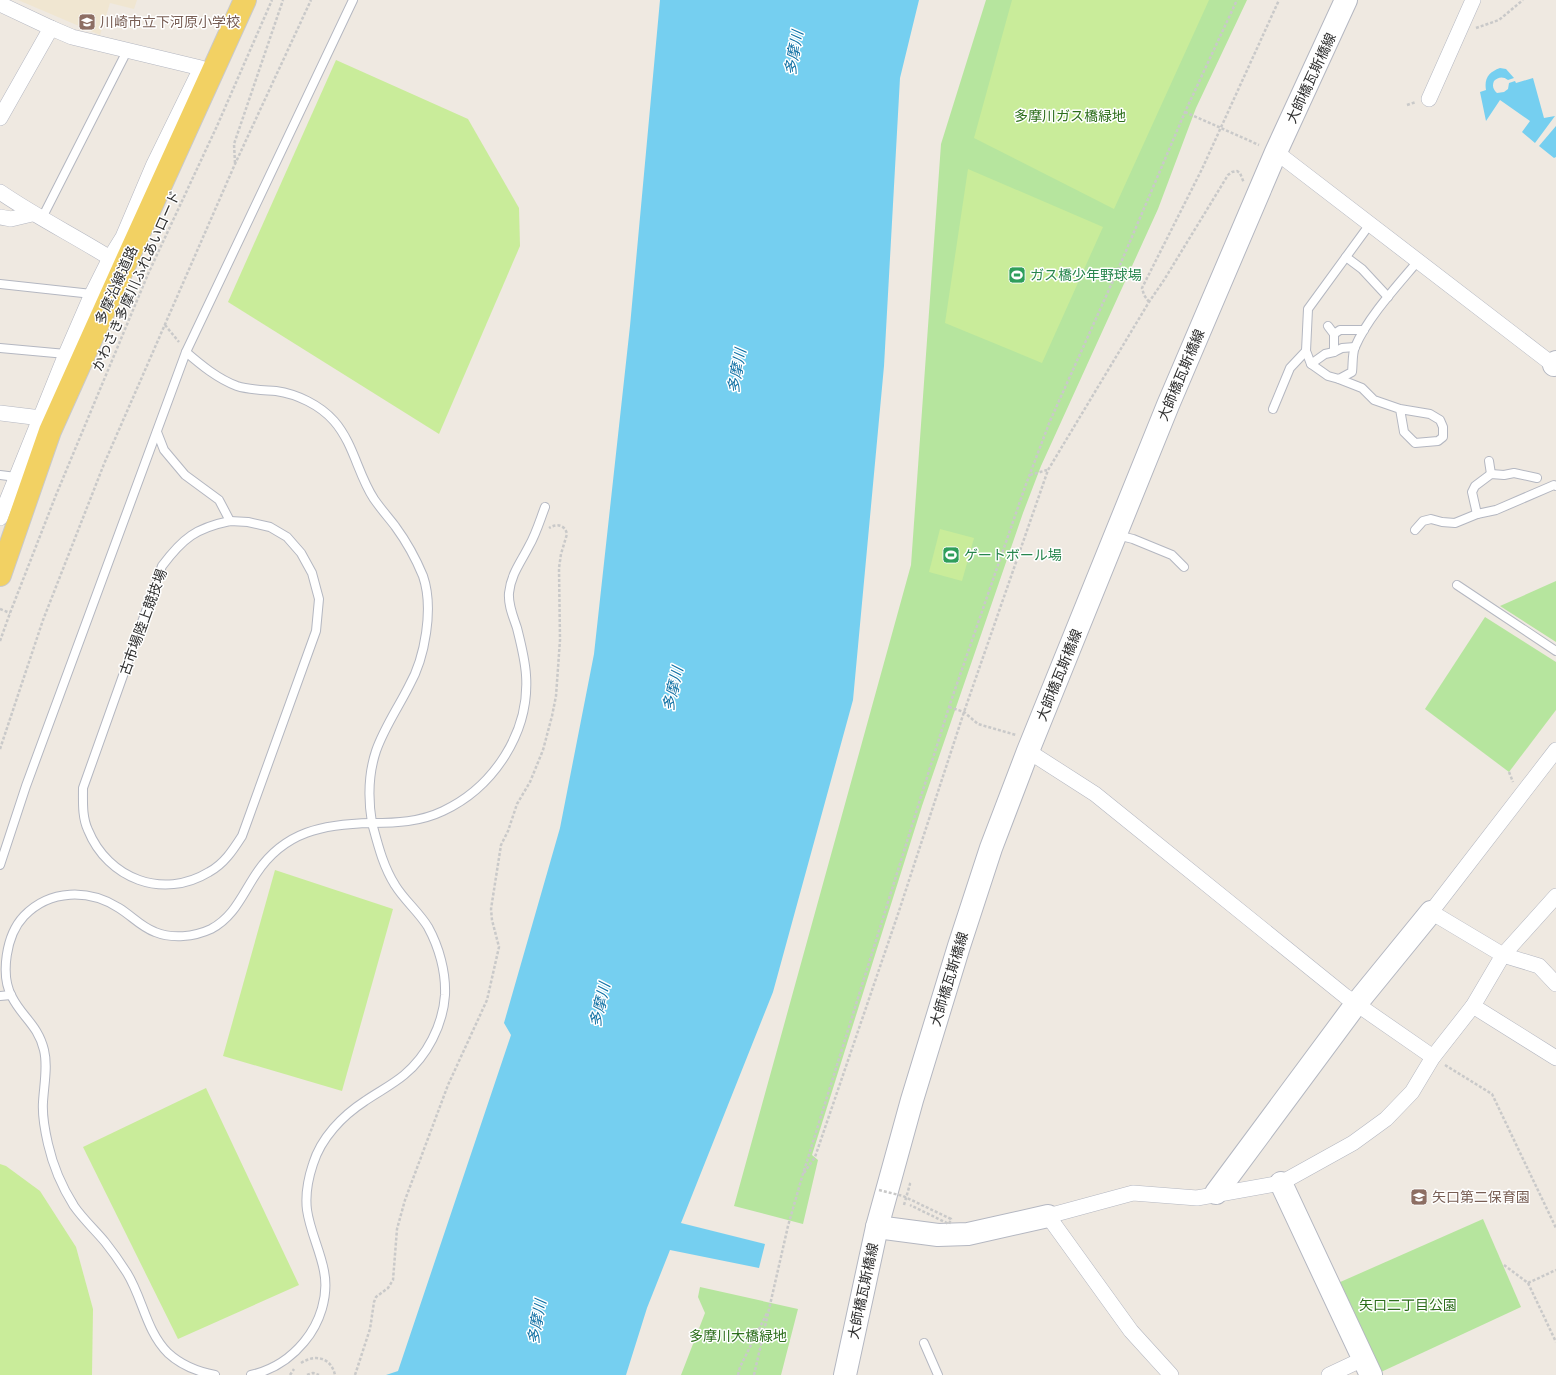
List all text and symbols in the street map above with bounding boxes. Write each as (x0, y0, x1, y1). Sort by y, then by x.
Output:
school or university icon: 川崎市立下河原小学校 (77, 12, 97, 32)
place label: 川崎市立下河原小学校 (100, 13, 240, 31)
water label: 多摩川 (780, 27, 808, 77)
street label: 大師橋瓦斯橋線 (1282, 30, 1340, 126)
park label: 多摩川ガス橋緑地 (1014, 107, 1126, 125)
street label: かわさき多摩川ふれあいロード (88, 188, 184, 374)
street label: 多摩沿線道路 (91, 243, 141, 327)
sports icon: ガス橋少年野球場 (1007, 265, 1027, 285)
place label: ガス橋少年野球場 (1030, 266, 1142, 284)
street label: 大師橋瓦斯橋線 (1154, 326, 1208, 424)
water label: 多摩川 (723, 345, 751, 395)
sports icon: ゲートボール場 (941, 545, 961, 565)
place label: ゲートボール場 (964, 546, 1062, 564)
street label: 古市場陸上競技場 (115, 566, 171, 678)
street label: 大師橋瓦斯橋線 (1032, 626, 1086, 724)
water label: 多摩川 (658, 663, 688, 713)
street label: 大師橋瓦斯橋線 (926, 930, 972, 1028)
water label: 多摩川 (585, 979, 615, 1029)
school or university icon: 矢口第二保育園 (1409, 1187, 1429, 1207)
place label: 矢口第二保育園 (1432, 1188, 1530, 1206)
street label: 大師橋瓦斯橋線 (844, 1241, 882, 1341)
water label: 多摩川 (523, 1296, 551, 1346)
park label: 矢口二丁目公園 (1359, 1296, 1457, 1314)
park label: 多摩川大橋緑地 (689, 1327, 787, 1345)

